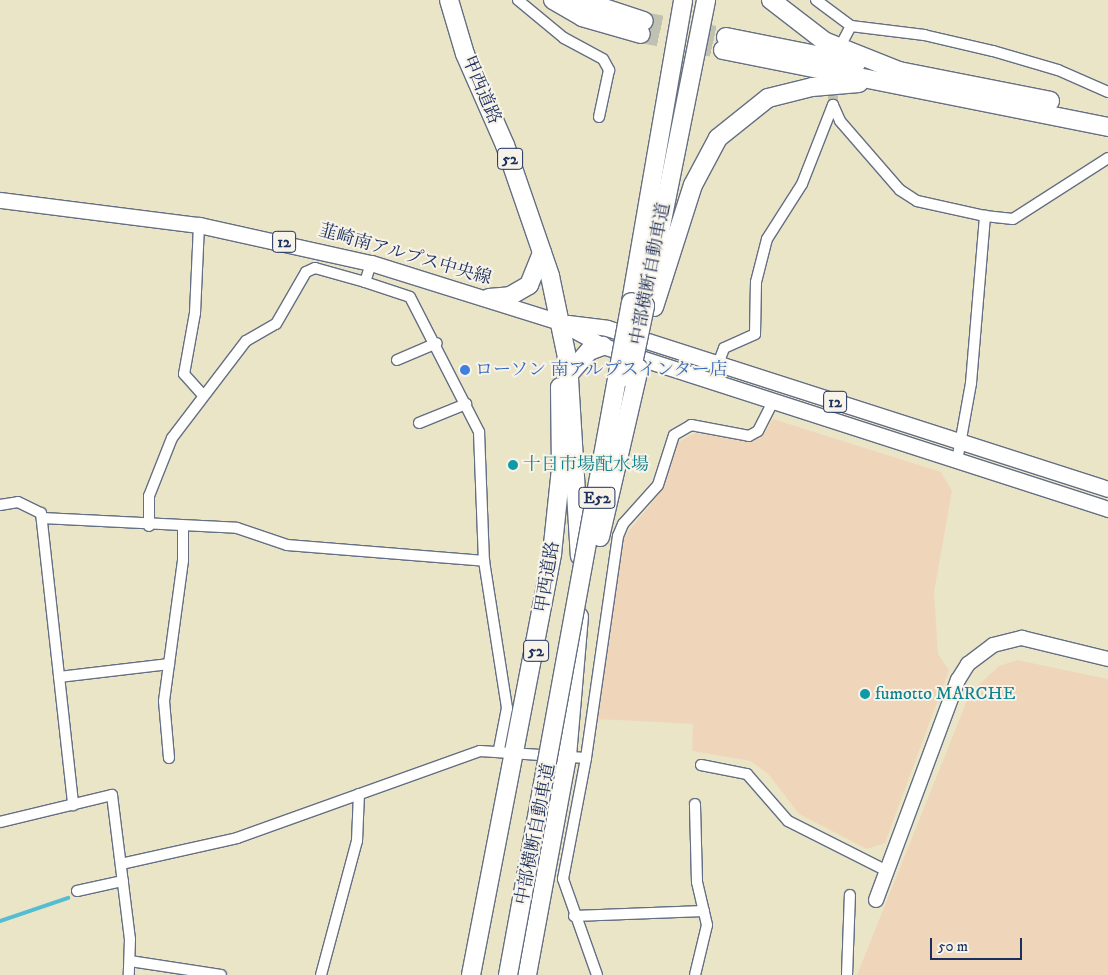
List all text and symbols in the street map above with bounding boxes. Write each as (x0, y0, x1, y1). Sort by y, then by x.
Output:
street label: 甲西道路 (457, 53, 505, 127)
road number: 52 (496, 146, 524, 172)
street label: 中部横断自動車道 (627, 201, 675, 347)
street label: 韮崎南アルプス中央線 (316, 220, 494, 290)
road number: 12 (272, 228, 296, 256)
place label: ローソン 南アルプスインター店 (475, 359, 731, 381)
marker: ローソン 南アルプスインター店 (459, 364, 471, 376)
road number: 12 (822, 388, 848, 416)
place label: 十日市場配水場 (523, 454, 649, 476)
marker: 十日市場配水場 (507, 459, 519, 471)
road number: E52 (578, 484, 616, 512)
street label: 甲西道路 (532, 540, 564, 614)
road number: 52 (522, 637, 550, 664)
place label: fumotto MARCHE (875, 683, 1015, 705)
marker: fumotto MARCHE (859, 688, 871, 700)
street label: 中部横断自動車道 (512, 761, 560, 907)
scale bar (933, 928, 1026, 960)
text: 50 m (938, 937, 968, 956)

